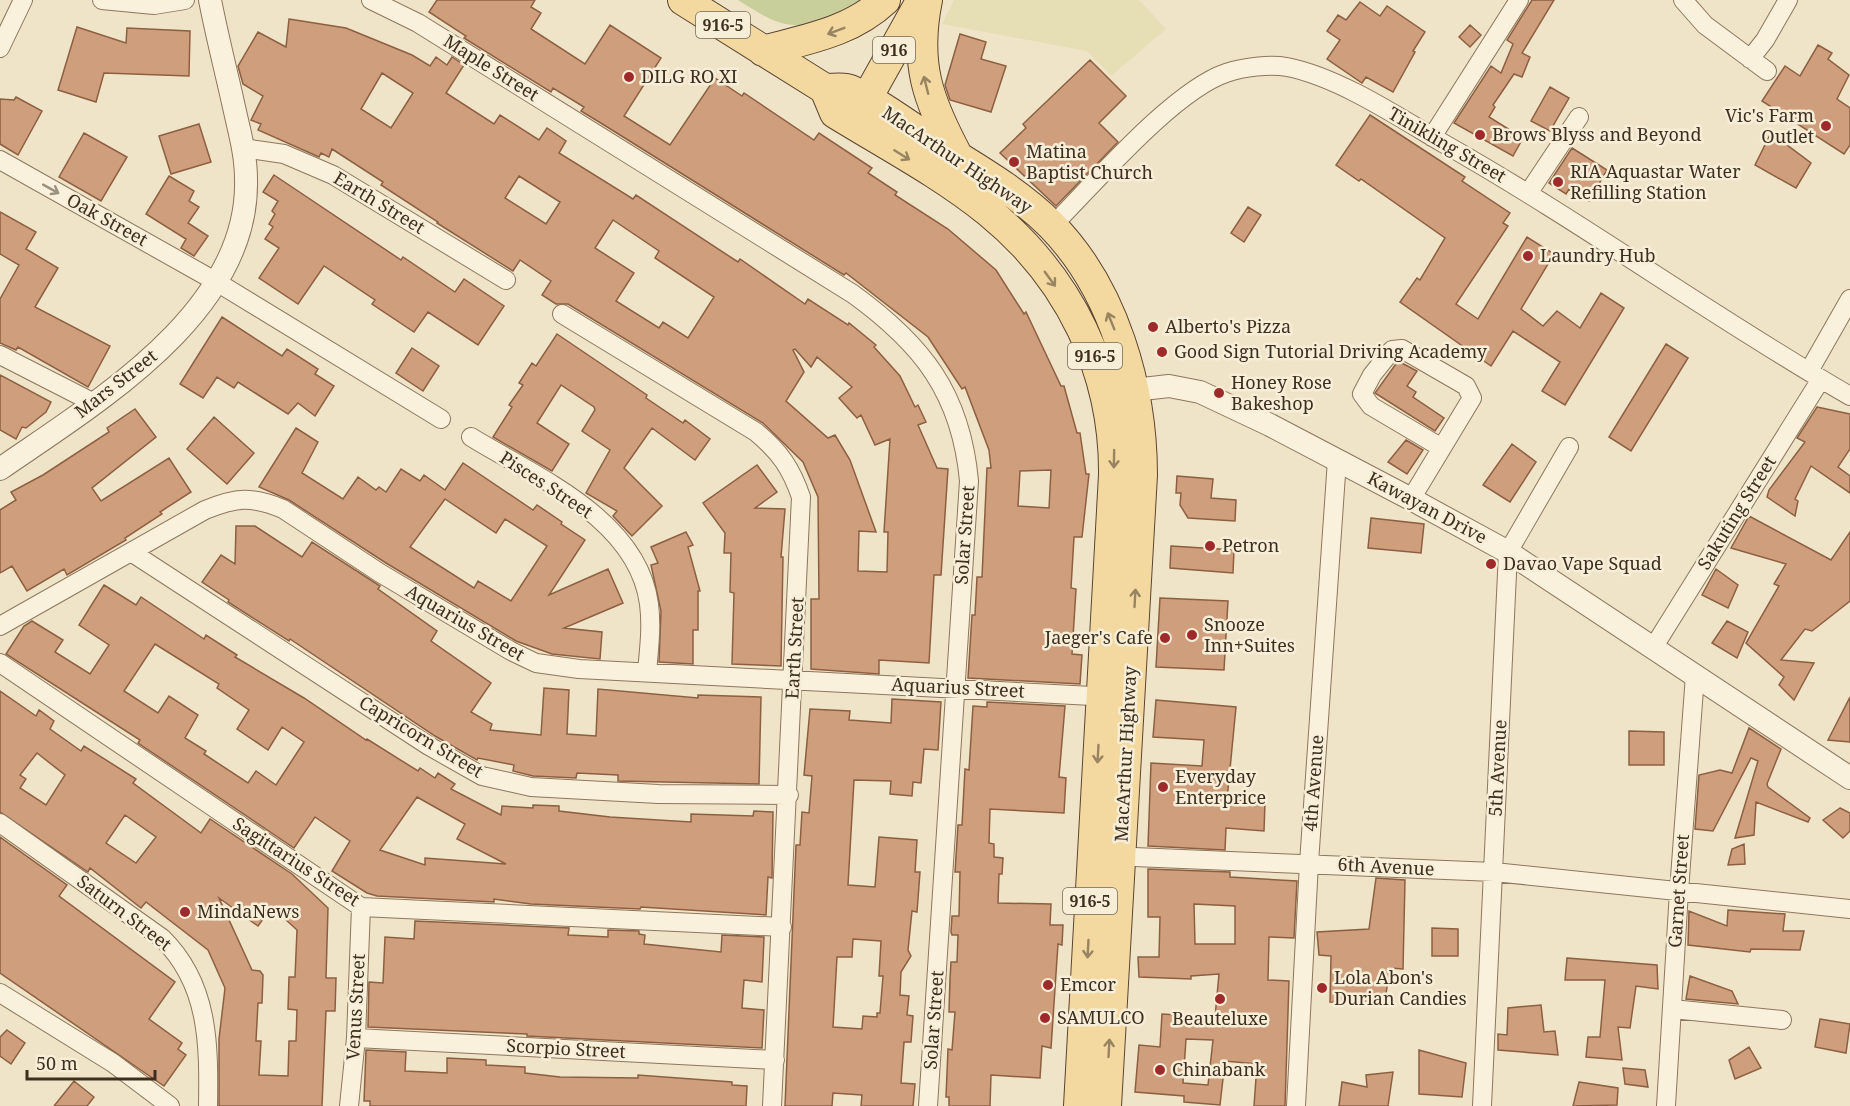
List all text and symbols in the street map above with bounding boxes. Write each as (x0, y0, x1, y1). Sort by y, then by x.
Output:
road number: 916-5 (696, 12, 750, 38)
one-way arrow (827, 26, 846, 37)
street label: Maple Street (439, 28, 544, 106)
road number: 916 (873, 37, 915, 63)
place label: DILG RO XI (641, 64, 737, 88)
marker: DILG RO XI (622, 70, 636, 84)
one-way arrow (920, 75, 931, 94)
street label: MacArthur Highway (878, 100, 1038, 219)
street label: Tinikling Street (1384, 101, 1511, 188)
place label: Vic's Farm Outlet (1725, 103, 1814, 148)
marker: Vic's Farm Outlet (1819, 119, 1833, 133)
place label: Brows Blyss and Beyond (1492, 122, 1701, 146)
marker: Brows Blyss and Beyond (1473, 128, 1487, 142)
place label: Matina Baptist Church (1026, 139, 1153, 184)
one-way arrow (893, 149, 910, 161)
marker: Matina Baptist Church (1007, 155, 1021, 169)
place label: RIA Aquastar Water Refilling Station (1570, 159, 1741, 204)
street label: Earth Street (329, 165, 430, 239)
marker: RIA Aquastar Water Refilling Station (1551, 175, 1565, 189)
one-way arrow (42, 183, 59, 195)
street label: Oak Street (63, 187, 152, 251)
place label: Laundry Hub (1540, 243, 1656, 267)
marker: Laundry Hub (1521, 249, 1535, 263)
one-way arrow (1044, 271, 1056, 287)
one-way arrow (1105, 312, 1116, 331)
place label: Alberto's Pizza (1165, 314, 1291, 338)
marker: Alberto's Pizza (1146, 320, 1160, 334)
place label: Good Sign Tutorial Driving Academy (1174, 339, 1488, 363)
street label: Mars Street (69, 343, 162, 423)
road number: 916-5 (1068, 343, 1122, 369)
marker: Good Sign Tutorial Driving Academy (1155, 345, 1169, 359)
place label: Honey Rose Bakeshop (1231, 370, 1332, 415)
marker: Honey Rose Bakeshop (1212, 386, 1226, 400)
street label: Pisces Street (495, 445, 598, 523)
one-way arrow (1108, 449, 1120, 469)
street label: Sakuting Street (1691, 451, 1781, 574)
street label: Kawayan Drive (1364, 466, 1491, 549)
street label: Solar Street (949, 485, 979, 585)
place label: Petron (1222, 533, 1280, 557)
marker: Petron (1203, 539, 1217, 553)
place label: Davao Vape Squad (1503, 551, 1662, 575)
marker: Davao Vape Squad (1484, 557, 1498, 571)
street label: Aquarius Street (402, 578, 529, 666)
one-way arrow (1130, 588, 1141, 608)
street label: Earth Street (779, 596, 809, 700)
place label: Snooze Inn+Suites (1204, 612, 1295, 657)
place label: Jaeger's Cafe (1044, 625, 1153, 649)
marker: Snooze Inn+Suites (1185, 628, 1199, 642)
marker: Jaeger's Cafe (1158, 631, 1172, 645)
street label: MacArthur Highway (1108, 665, 1142, 842)
street label: Aquarius Street (891, 672, 1025, 702)
street label: Capricorn Street (355, 690, 488, 783)
street label: 5th Avenue (1482, 719, 1512, 817)
street label: 4th Avenue (1298, 734, 1328, 832)
one-way arrow (1093, 744, 1104, 764)
place label: Everyday Enterprice (1175, 764, 1266, 809)
marker: Everyday Enterprice (1156, 780, 1170, 794)
street label: Sagittarius Street (228, 811, 365, 911)
street label: Garnet Street (1662, 833, 1694, 949)
street label: 6th Avenue (1337, 851, 1435, 881)
street label: Saturn Street (72, 869, 177, 956)
road number: 916-5 (1063, 888, 1117, 914)
place label: MindaNews (197, 899, 299, 923)
marker: MindaNews (178, 905, 192, 919)
one-way arrow (1082, 939, 1093, 958)
street label: Venus Street (340, 953, 370, 1061)
place label: Lola Abon's Durian Candies (1334, 965, 1467, 1010)
street label: Solar Street (918, 970, 948, 1070)
place label: Emcor (1060, 972, 1116, 996)
marker: Emcor (1041, 978, 1055, 992)
marker: Lola Abon's Durian Candies (1315, 981, 1329, 995)
marker: Beauteluxe (1213, 992, 1227, 1006)
place label: SAMULCO (1057, 1005, 1145, 1029)
place label: Beauteluxe (1172, 1006, 1268, 1030)
marker: SAMULCO (1038, 1011, 1052, 1025)
street label: Scorpio Street (506, 1033, 626, 1063)
one-way arrow (1104, 1038, 1115, 1058)
scale bar (27, 1043, 154, 1081)
text: 50 m (36, 1051, 78, 1075)
place label: Chinabank (1172, 1057, 1266, 1081)
marker: Chinabank (1153, 1063, 1167, 1077)

